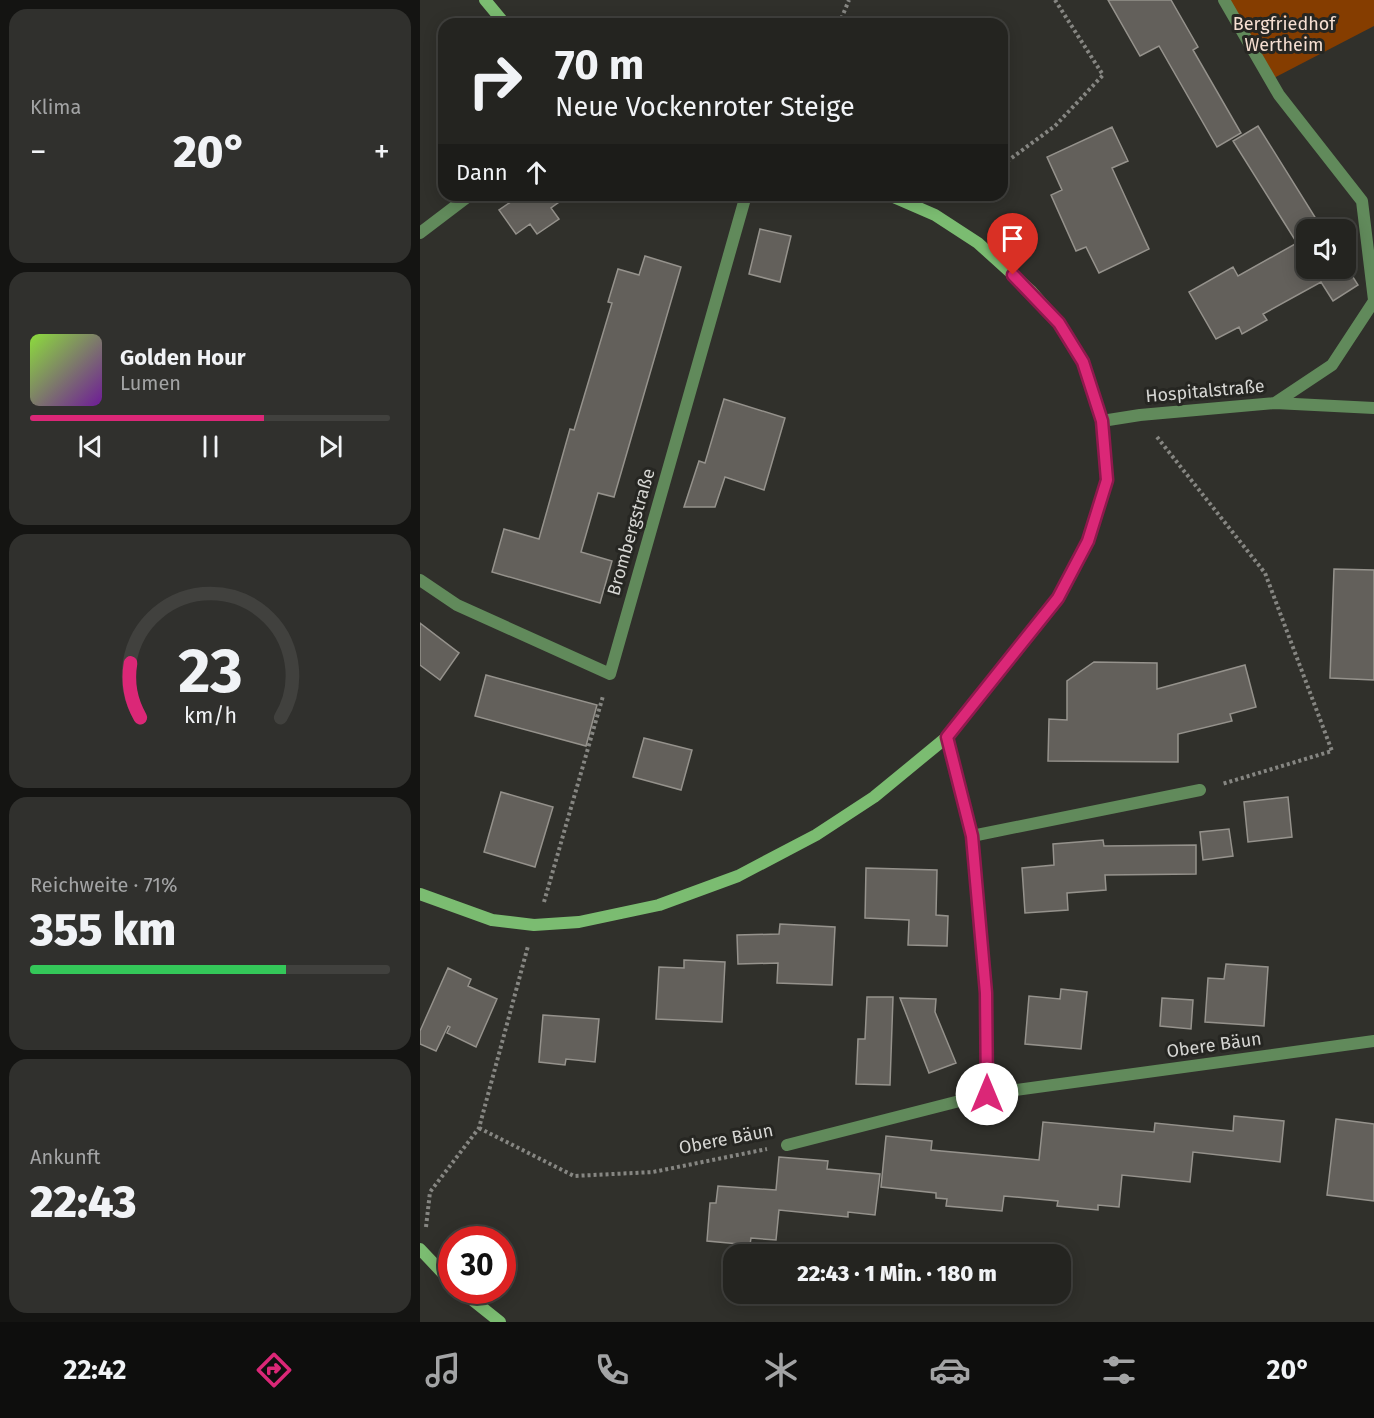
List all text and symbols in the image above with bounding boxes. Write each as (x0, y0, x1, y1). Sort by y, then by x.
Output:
park label: Bergfriedhof Wertheim (1233, 13, 1337, 56)
text: 70 m (555, 40, 644, 90)
icon: right (456, 42, 534, 120)
text: Neue Vockenroter Steige (555, 91, 855, 123)
text: Klima (30, 95, 81, 119)
text: 20° (173, 125, 247, 179)
text: − (30, 132, 47, 172)
text: + (374, 132, 390, 172)
icon: ahead (520, 156, 553, 189)
text: Dann (456, 159, 508, 186)
pin (987, 213, 1038, 275)
map controls (1296, 219, 1356, 279)
button: sound (1296, 219, 1356, 279)
icon: arrive (996, 222, 1029, 255)
text: Golden Hour (120, 344, 246, 371)
text: Lumen (120, 371, 181, 395)
street label: Hospitalstraße (1144, 375, 1266, 407)
icon: previous (74, 430, 107, 463)
icon: pause (194, 430, 227, 463)
icon: next (314, 430, 347, 463)
street label: Brombergstraße (602, 466, 660, 598)
text: 23 (178, 634, 242, 709)
text: km/h (183, 703, 237, 729)
text: Reichweite · 71% (30, 873, 177, 897)
text: 355 km (30, 903, 176, 957)
street label: Obere Bäun (1165, 1027, 1263, 1063)
position arrow (955, 1062, 1019, 1126)
street label: Obere Bäun (677, 1119, 775, 1159)
text: Ankunft (30, 1145, 101, 1169)
text: 22:43 (30, 1175, 137, 1229)
speed limit sign: 30 (438, 1226, 516, 1304)
text: 22:43 · 1 Min. · 180 m (797, 1260, 997, 1287)
icon: directions (253, 1349, 295, 1391)
icon: music (422, 1349, 464, 1391)
icon: phone (591, 1349, 633, 1391)
icon: climate (760, 1349, 802, 1391)
icon: car (929, 1349, 971, 1391)
icon: filters (1098, 1349, 1140, 1391)
text: 22:42 (63, 1354, 126, 1386)
text: 20° (1267, 1354, 1310, 1386)

